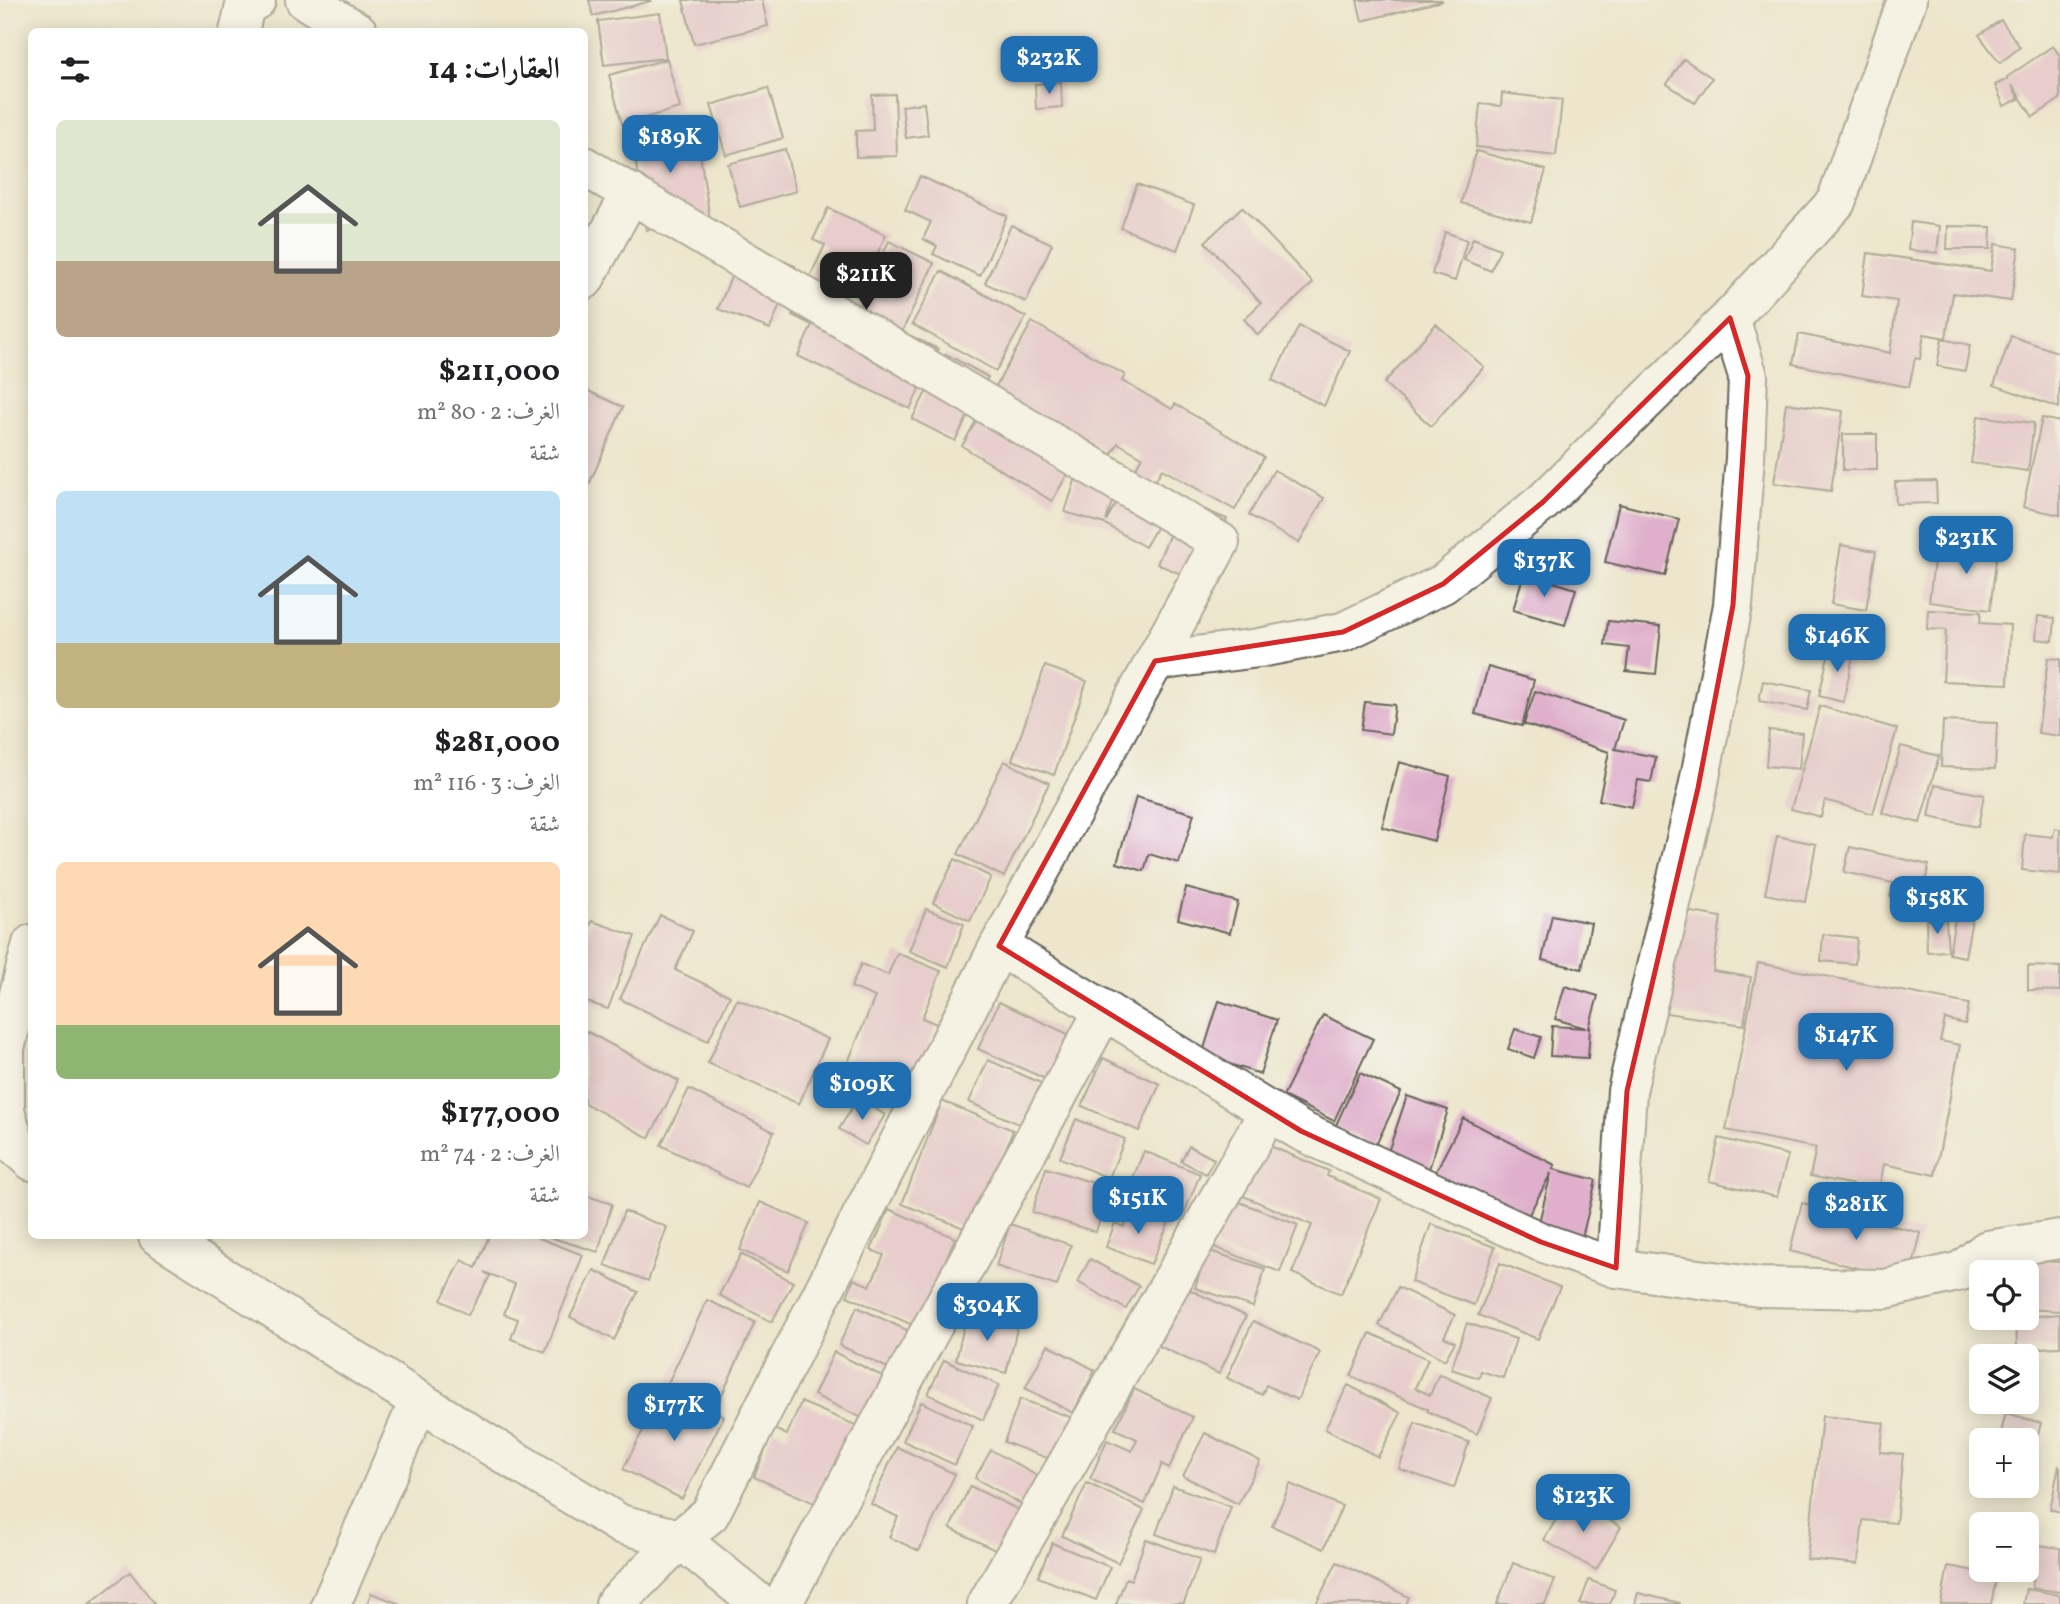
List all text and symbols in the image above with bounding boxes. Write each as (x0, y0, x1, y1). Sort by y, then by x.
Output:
pin: $232K (1000, 36, 1098, 96)
text: $232K (1017, 43, 1081, 75)
text: العقارات: 14 (428, 49, 560, 91)
icon: filters (56, 51, 94, 89)
pin: $189K (621, 116, 719, 175)
text: $189K (638, 122, 702, 154)
icon: home (245, 166, 371, 292)
pin: $211K (817, 252, 915, 312)
text: $211K (836, 259, 896, 291)
text: $211,000 (439, 351, 560, 393)
text: الغرف: 2 · 80 m² (417, 397, 560, 429)
text: شقة (530, 438, 560, 470)
pin: $231K (1917, 516, 2015, 576)
text: $231K (1935, 523, 1997, 555)
icon: home (245, 537, 371, 663)
pin: $137K (1495, 540, 1593, 599)
text: $137K (1513, 546, 1575, 578)
pin: $146K (1788, 614, 1886, 674)
text: $146K (1804, 621, 1870, 653)
text: $281,000 (435, 722, 560, 764)
text: الغرف: 3 · 116 m² (414, 768, 560, 800)
text: شقة (530, 809, 560, 841)
pin: $158K (1888, 876, 1986, 936)
text: $158K (1906, 883, 1968, 915)
icon: home (245, 908, 371, 1034)
pin: $147K (1797, 1014, 1895, 1073)
text: $147K (1814, 1020, 1878, 1052)
pin: $109K (813, 1062, 911, 1122)
text: $109K (829, 1069, 895, 1101)
text: $177,000 (441, 1093, 560, 1135)
text: الغرف: 2 · 74 m² (420, 1139, 560, 1171)
pin: $151K (1089, 1176, 1187, 1236)
text: شقة (530, 1180, 560, 1212)
pin: $281K (1807, 1182, 1905, 1242)
text: $151K (1108, 1183, 1168, 1215)
text: $281K (1824, 1189, 1888, 1221)
map controls (1969, 1260, 2039, 1582)
button: locate (1969, 1260, 2039, 1330)
pin: $304K (938, 1284, 1036, 1343)
text: $304K (953, 1290, 1021, 1322)
button: layers (1969, 1344, 2039, 1414)
pin: $177K (625, 1384, 723, 1443)
text: $177K (644, 1390, 704, 1422)
button: + (1969, 1428, 2039, 1498)
pin: $123K (1534, 1474, 1632, 1534)
text: $123K (1552, 1481, 1614, 1513)
button: − (1969, 1512, 2039, 1582)

